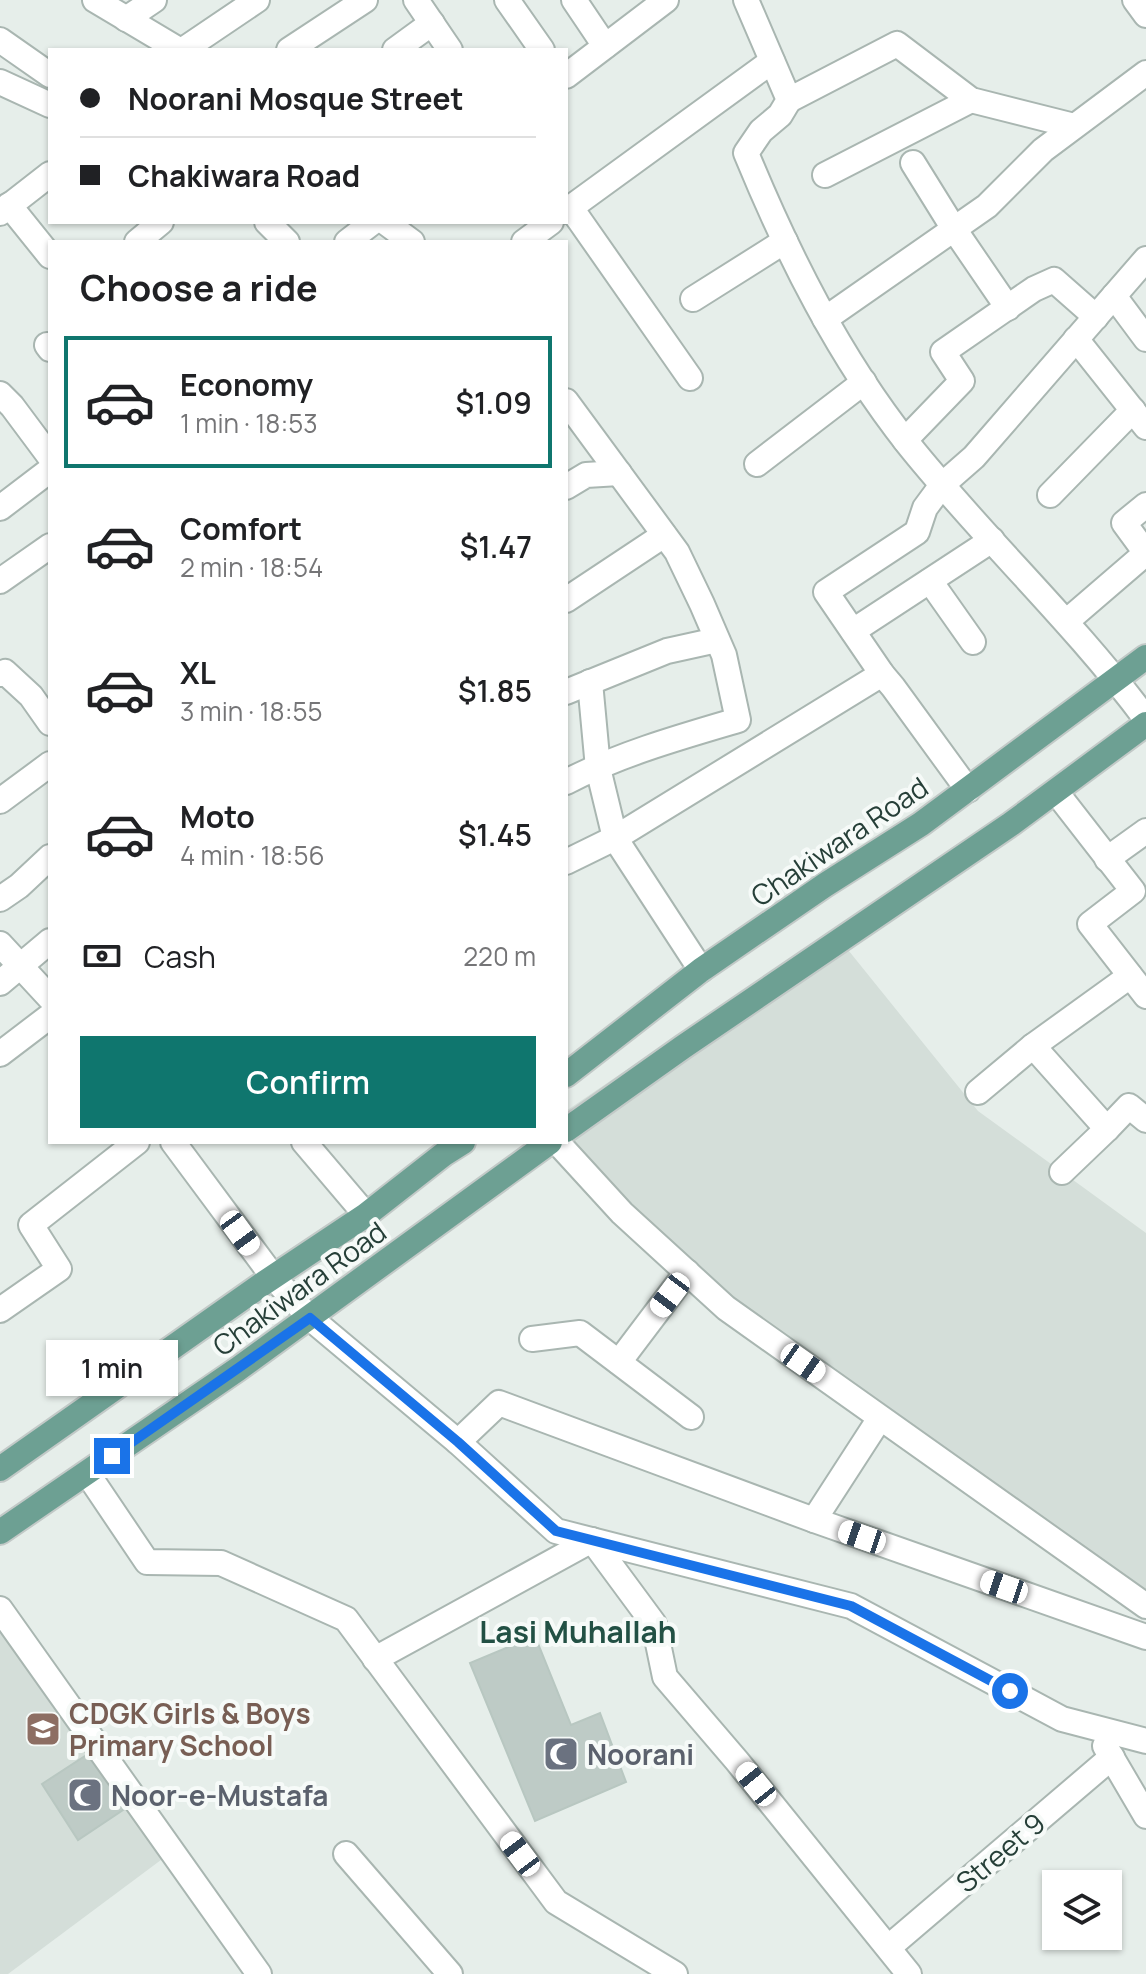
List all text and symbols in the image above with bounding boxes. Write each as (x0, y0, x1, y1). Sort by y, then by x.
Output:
text: Noorani Mosque Street (128, 78, 464, 119)
text: Chakiwara Road (128, 155, 360, 196)
text: Choose a ride (80, 263, 318, 312)
text: Economy (180, 364, 313, 405)
icon: car (84, 366, 156, 438)
text: $1.09 (456, 382, 532, 423)
text: 1 min · 18:53 (180, 405, 318, 441)
text: Comfort (180, 508, 302, 549)
icon: car (84, 510, 156, 582)
text: $1.47 (460, 526, 532, 567)
text: 2 min · 18:54 (180, 549, 323, 585)
text: XL (180, 652, 216, 693)
icon: car (84, 654, 156, 726)
text: $1.85 (458, 670, 532, 711)
text: 3 min · 18:55 (180, 693, 322, 729)
street label: Chakiwara Road (743, 768, 935, 914)
text: Moto (180, 796, 255, 837)
icon: car (84, 798, 156, 870)
text: $1.45 (458, 814, 532, 855)
text: 4 min · 18:56 (180, 837, 325, 873)
icon: cash (80, 934, 124, 978)
text: Cash (144, 936, 216, 977)
text: 220 m (463, 938, 536, 974)
button: Confirm (80, 1036, 536, 1128)
car (216, 1207, 264, 1259)
street label: Chakiwara Road (205, 1212, 393, 1364)
car (646, 1269, 694, 1321)
car (776, 1339, 830, 1387)
callout: 1 min (46, 1340, 178, 1396)
text: 1 min (81, 1350, 143, 1386)
route end (94, 1438, 130, 1474)
car (835, 1518, 889, 1556)
car (977, 1568, 1031, 1606)
district label: Lasi Muhallah (479, 1611, 677, 1652)
route start (992, 1673, 1028, 1709)
place label: CDGK Girls & Boys Primary School (69, 1694, 311, 1764)
school or university icon: CDGK Girls & Boys Primary School (24, 1710, 62, 1748)
mosque icon: Noorani (542, 1735, 580, 1773)
place label: Noorani (587, 1735, 694, 1773)
car (732, 1758, 780, 1810)
mosque icon: Noor-e-Mustafa (66, 1776, 104, 1814)
place label: Noor-e-Mustafa (111, 1776, 328, 1814)
street label: Street 9 (947, 1804, 1053, 1900)
car (496, 1828, 544, 1880)
map controls (1042, 1870, 1122, 1950)
button: layers (1042, 1870, 1122, 1950)

